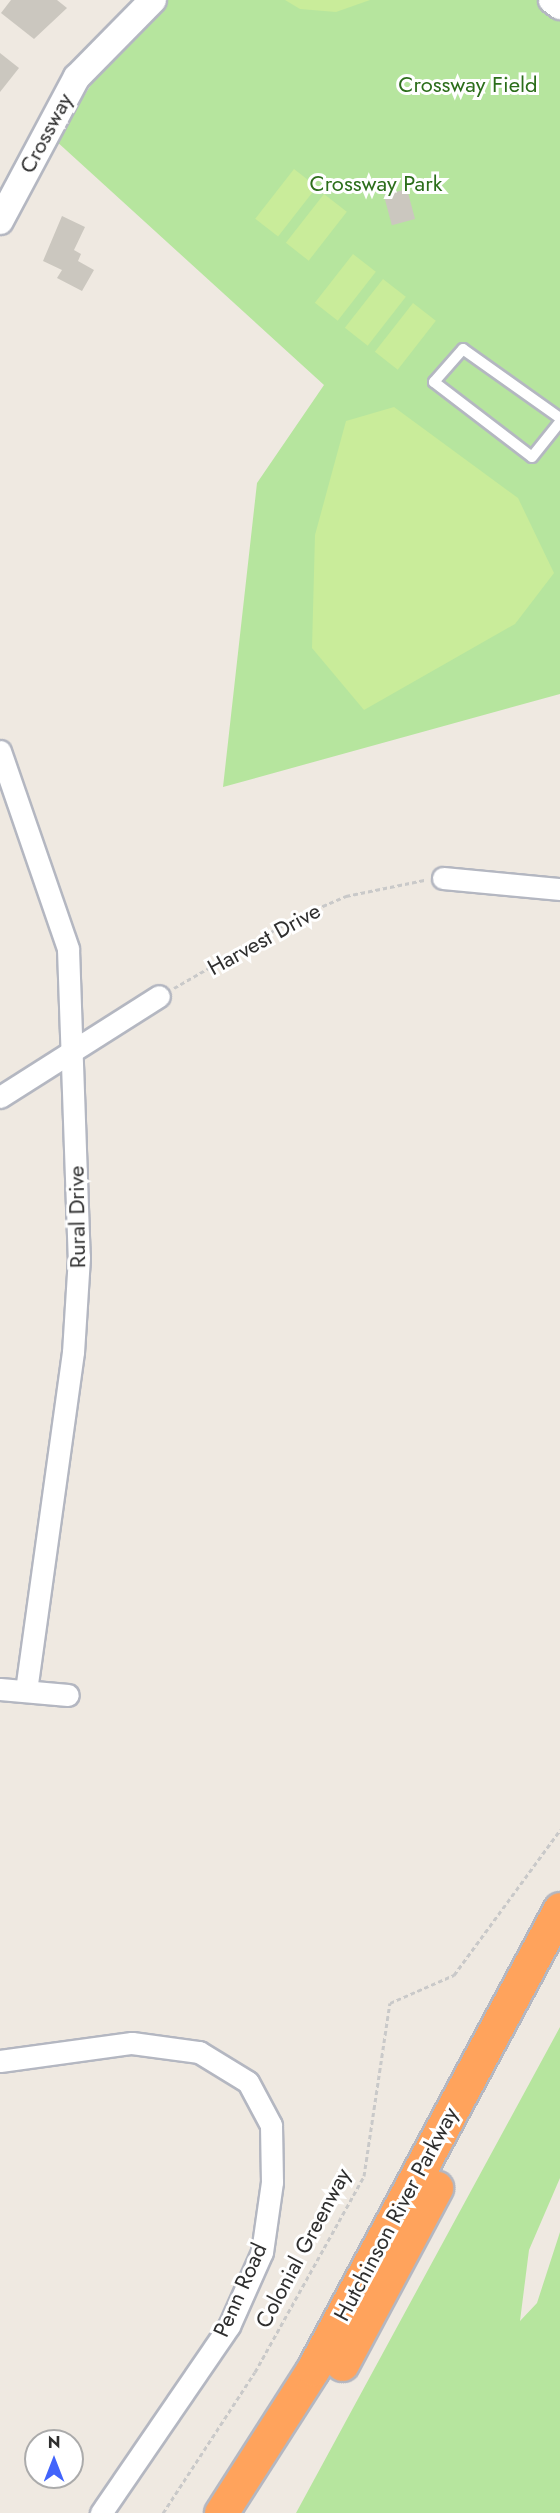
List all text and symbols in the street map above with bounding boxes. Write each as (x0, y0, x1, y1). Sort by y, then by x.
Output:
park label: Crossway Field (398, 72, 538, 98)
street label: Crossway (14, 88, 78, 178)
park label: Crossway Park (310, 171, 442, 197)
street label: Harvest Drive (203, 897, 325, 981)
street label: Rural Drive (63, 1165, 91, 1269)
street label: Hutchinson River Parkway (328, 2103, 464, 2325)
street label: Colonial Greenway (250, 2164, 356, 2332)
street label: Penn Road (208, 2239, 272, 2341)
north arrow (24, 2429, 84, 2489)
text: N (48, 2431, 60, 2454)

